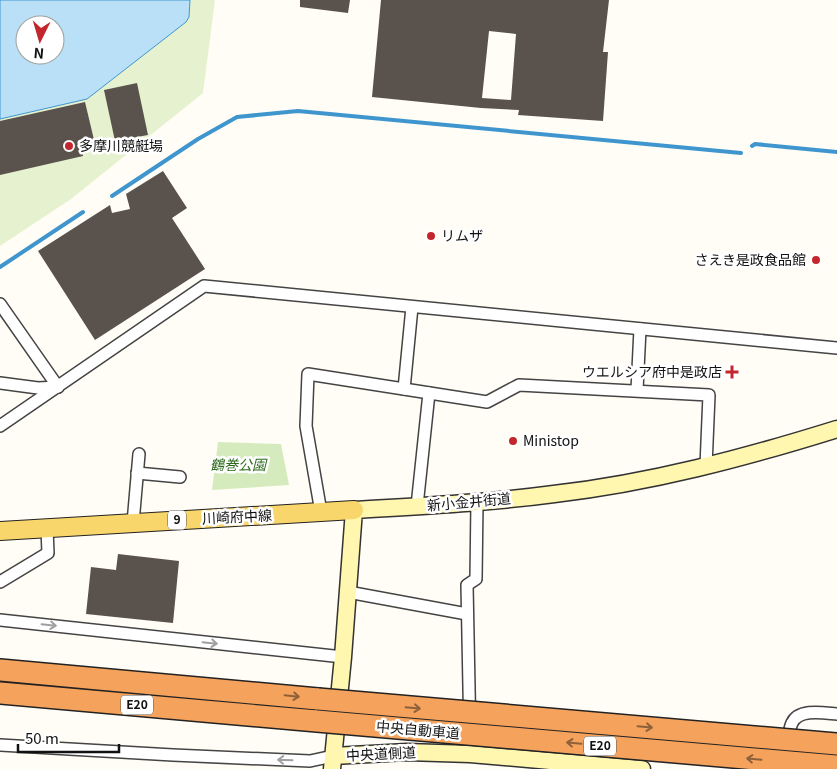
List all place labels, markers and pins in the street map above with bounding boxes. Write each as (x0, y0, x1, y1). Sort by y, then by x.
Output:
place label: 多摩川競艇場 (79, 135, 163, 155)
marker: 多摩川競艇場 (63, 140, 75, 152)
place label: リムザ (441, 225, 483, 245)
marker: リムザ (425, 230, 437, 242)
place label: さえき是政食品館 (694, 249, 806, 269)
marker: さえき是政食品館 (810, 254, 822, 266)
place label: ウエルシア府中是政店 (582, 361, 722, 381)
marker: ウエルシア府中是政店 (726, 366, 738, 378)
place label: Ministop (523, 430, 579, 450)
marker: Ministop (507, 435, 519, 447)

